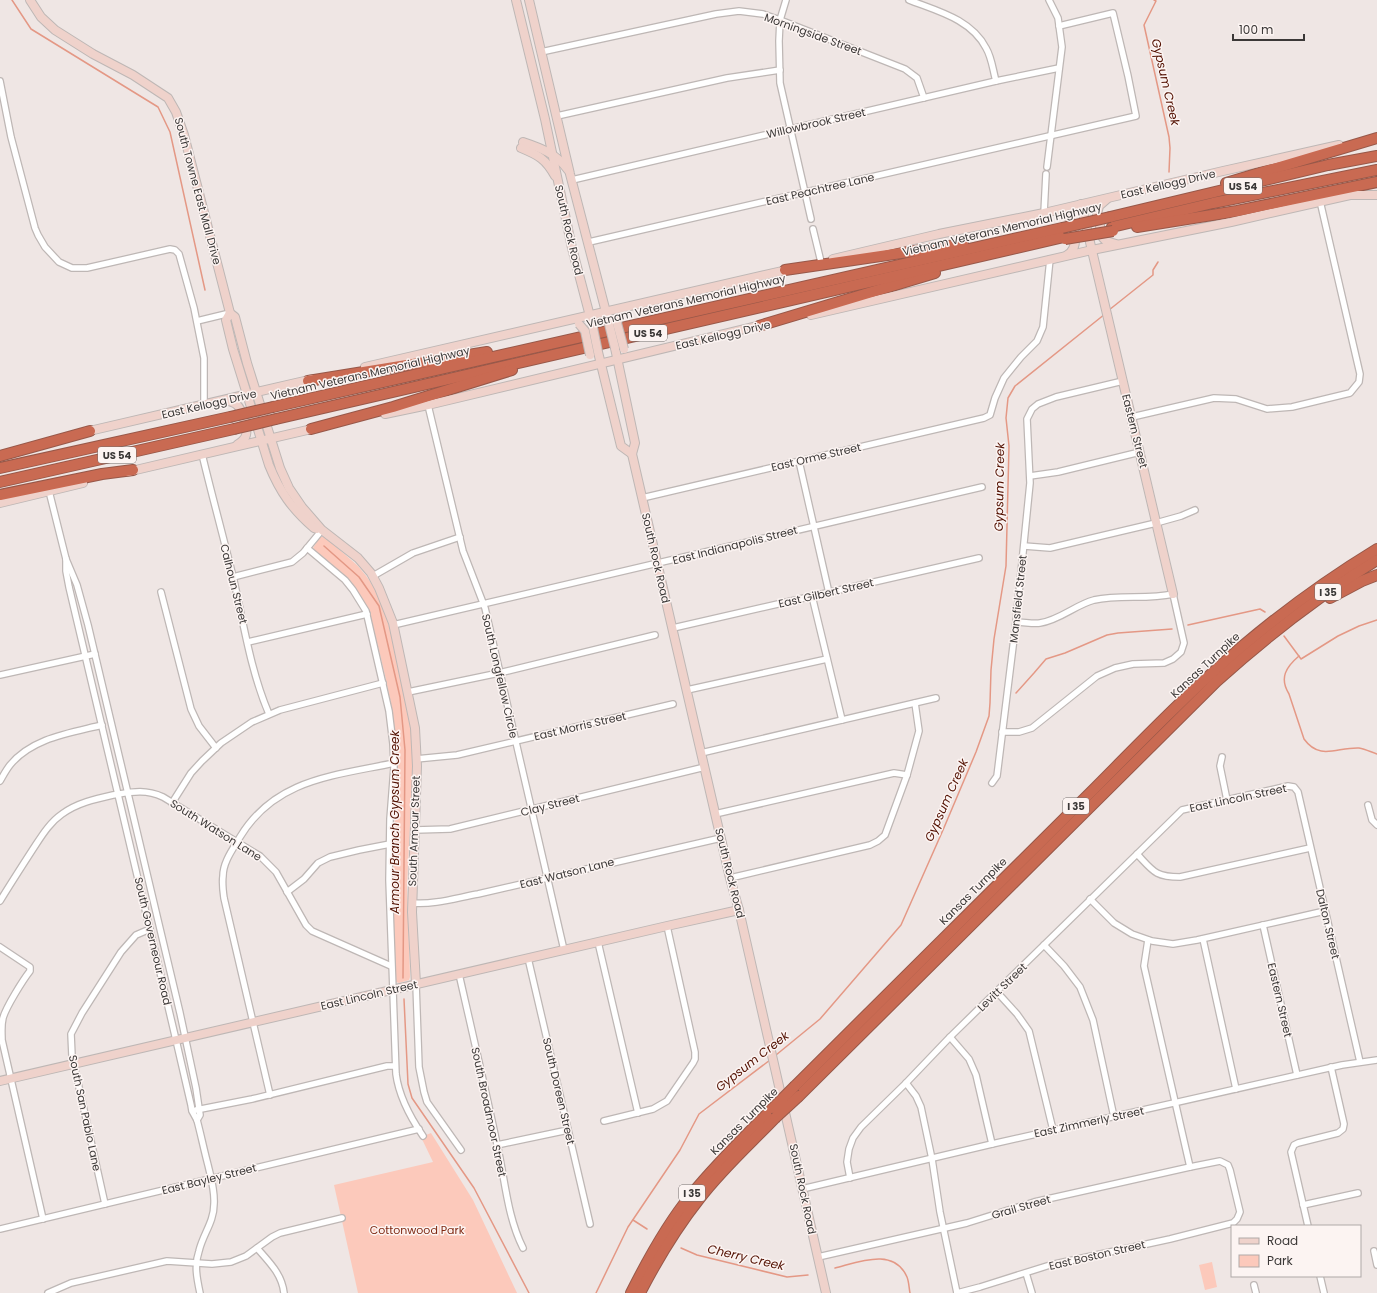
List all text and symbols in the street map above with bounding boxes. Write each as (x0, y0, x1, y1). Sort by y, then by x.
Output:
street label: Morningside Street (762, 9, 864, 59)
scale bar (1233, 16, 1304, 42)
text: 100 m (1239, 21, 1273, 38)
water label: Gypsum Creek (1148, 37, 1184, 128)
street label: Willowbrook Street (765, 104, 867, 142)
street label: South Towne East Mall Drive (171, 116, 225, 267)
street label: East Kellogg Drive (1119, 165, 1217, 203)
street label: East Peachtree Lane (764, 169, 876, 209)
road number: US 54 (1224, 178, 1262, 194)
street label: South Rock Road (551, 183, 587, 277)
street label: Vietnam Veterans Memorial Highway (901, 198, 1104, 260)
street label: Vietnam Veterans Memorial Highway (585, 270, 788, 332)
street label: East Kellogg Drive (674, 316, 772, 354)
road number: US 54 (629, 325, 667, 341)
street label: Vietnam Veterans Memorial Highway (269, 342, 472, 404)
street label: East Kellogg Drive (160, 385, 258, 423)
street label: Eastern Street (1118, 392, 1152, 470)
street label: East Orme Street (769, 439, 863, 475)
water label: Gypsum Creek (990, 442, 1008, 532)
road number: US 54 (98, 447, 136, 463)
street label: South Rock Road (638, 511, 674, 605)
street label: East Indianapolis Street (671, 522, 799, 568)
street label: Calhoun Street (216, 542, 252, 626)
street label: Mansfield Street (1005, 554, 1031, 644)
street label: East Gilbert Street (777, 574, 875, 612)
road number: I 35 (1315, 584, 1341, 600)
street label: South Longfellow Circle (478, 612, 522, 740)
street label: Kansas Turnpike (1167, 628, 1243, 701)
street label: East Morris Street (532, 708, 628, 744)
water label: Armour Branch Gypsum Creek (386, 729, 403, 915)
water label: Gypsum Creek (920, 755, 972, 844)
street label: South Armour Street (404, 775, 424, 887)
street label: East Lincoln Street (1188, 780, 1288, 816)
street label: Clay Street (519, 790, 581, 820)
street label: South Watson Lane (167, 795, 265, 865)
road number: I 35 (1063, 798, 1089, 814)
street label: South Rock Road (711, 826, 749, 920)
street label: East Watson Lane (518, 853, 616, 892)
street label: Kansas Turnpike (936, 854, 1010, 928)
street label: South Governeour Road (130, 875, 176, 1007)
street label: Dalton Street (1312, 888, 1344, 960)
street label: Levitt Street (974, 959, 1030, 1015)
street label: Eastern Street (1264, 961, 1296, 1039)
street label: East Lincoln Street (319, 976, 419, 1014)
water label: Gypsum Creek (712, 1026, 793, 1095)
street label: South Doreen Street (539, 1036, 579, 1146)
street label: South Broadmoor Street (467, 1046, 511, 1178)
street label: South San Pablo Lane (65, 1053, 105, 1173)
street label: Kansas Turnpike (707, 1084, 781, 1158)
street label: East Zimmerly Street (1033, 1103, 1145, 1141)
street label: South Rock Road (786, 1142, 820, 1236)
street label: East Bayley Street (160, 1160, 258, 1198)
road number: I 35 (679, 1185, 705, 1201)
street label: Grail Street (990, 1191, 1052, 1223)
park label: Cottonwood Park (370, 1222, 465, 1238)
legend (1231, 1225, 1361, 1277)
text: Road (1267, 1232, 1298, 1249)
street label: East Boston Street (1047, 1236, 1147, 1274)
water label: Cherry Creek (706, 1240, 787, 1274)
text: Park (1267, 1252, 1294, 1269)

